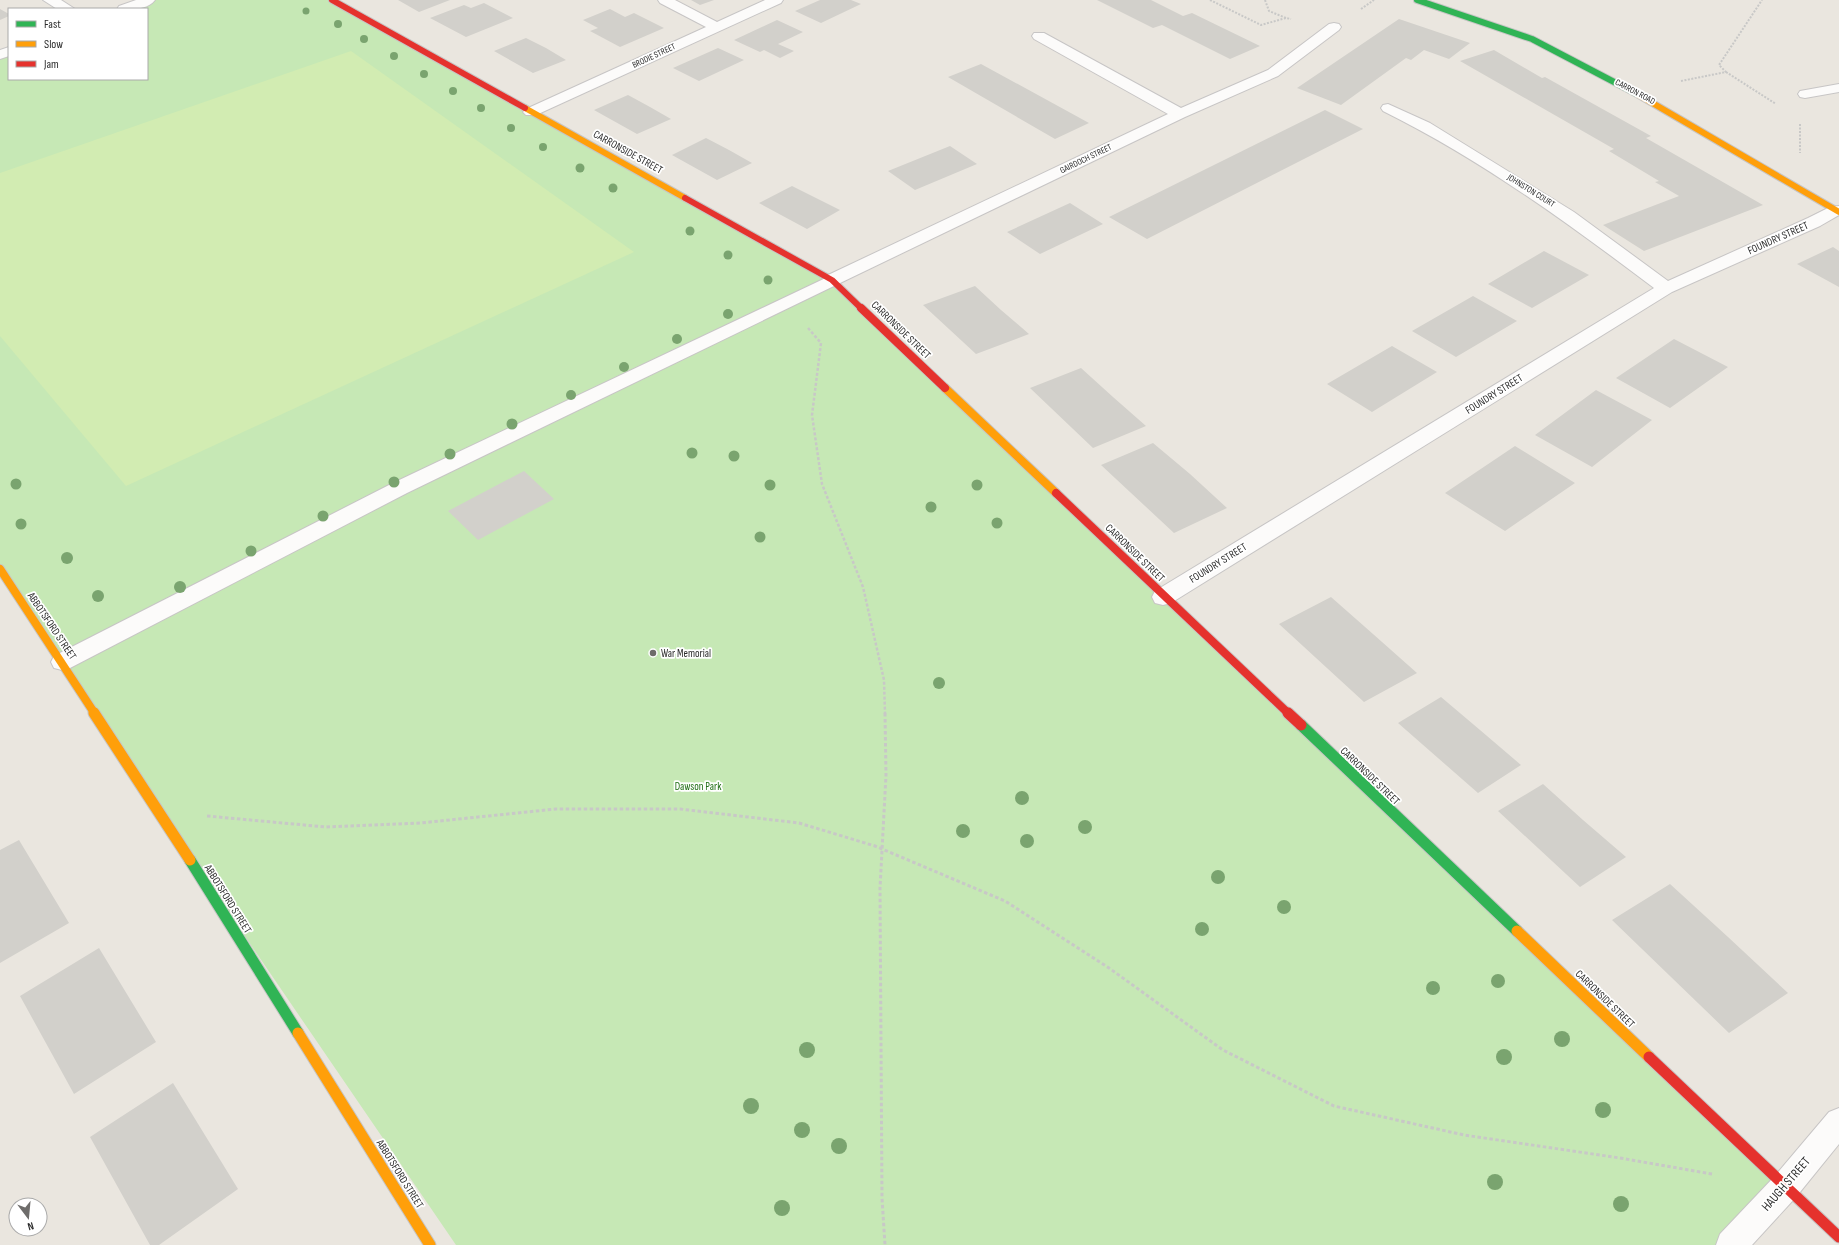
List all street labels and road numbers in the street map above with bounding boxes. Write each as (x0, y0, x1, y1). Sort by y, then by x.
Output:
street label: BRODIE STREET (631, 41, 678, 71)
street label: CARRON ROAD (1613, 77, 1657, 107)
street label: CARRONSIDE STREET (591, 128, 666, 177)
street label: GAIRDOCH STREET (1058, 142, 1114, 176)
street label: JOHNSTON COURT (1504, 171, 1557, 210)
street label: FOUNDRY STREET (1746, 219, 1811, 257)
street label: CARRONSIDE STREET (869, 298, 934, 362)
street label: FOUNDRY STREET (1463, 371, 1525, 417)
street label: CARRONSIDE STREET (1103, 521, 1168, 585)
street label: FOUNDRY STREET (1187, 540, 1249, 586)
street label: ABBOTSFORD STREET (24, 589, 80, 663)
street label: CARRONSIDE STREET (1338, 744, 1403, 808)
street label: ABBOTSFORD STREET (201, 861, 255, 936)
street label: CARRONSIDE STREET (1573, 967, 1638, 1031)
street label: ABBOTSFORD STREET (373, 1136, 427, 1211)
street label: HAUGH STREET (1758, 1154, 1814, 1214)

